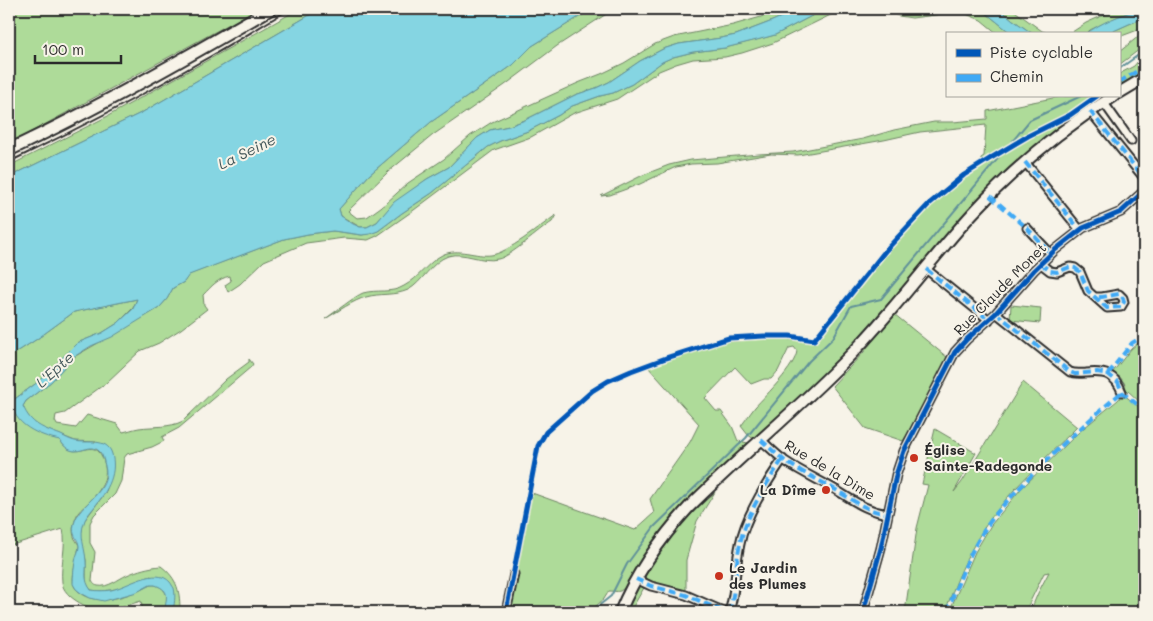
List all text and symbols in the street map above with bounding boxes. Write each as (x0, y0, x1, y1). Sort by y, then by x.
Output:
scale bar (35, 32, 121, 64)
legend (946, 32, 1120, 98)
text: 100 m (42, 39, 84, 59)
text: Piste cyclable (990, 42, 1093, 62)
text: Chemin (990, 66, 1043, 86)
water label: La Seine (214, 129, 279, 174)
street label: Rue Claude Monet (949, 238, 1050, 339)
water label: L'Epte (31, 347, 78, 392)
street label: Rue de la Dime (782, 435, 879, 504)
place label: Église Sainte-Radegonde (924, 440, 1052, 475)
marker: Église Sainte-Radegonde (908, 452, 920, 464)
place label: La Dîme (760, 480, 816, 499)
marker: La Dîme (820, 484, 832, 496)
place label: Le Jardin des Plumes (729, 558, 806, 593)
marker: Le Jardin des Plumes (713, 570, 725, 582)

